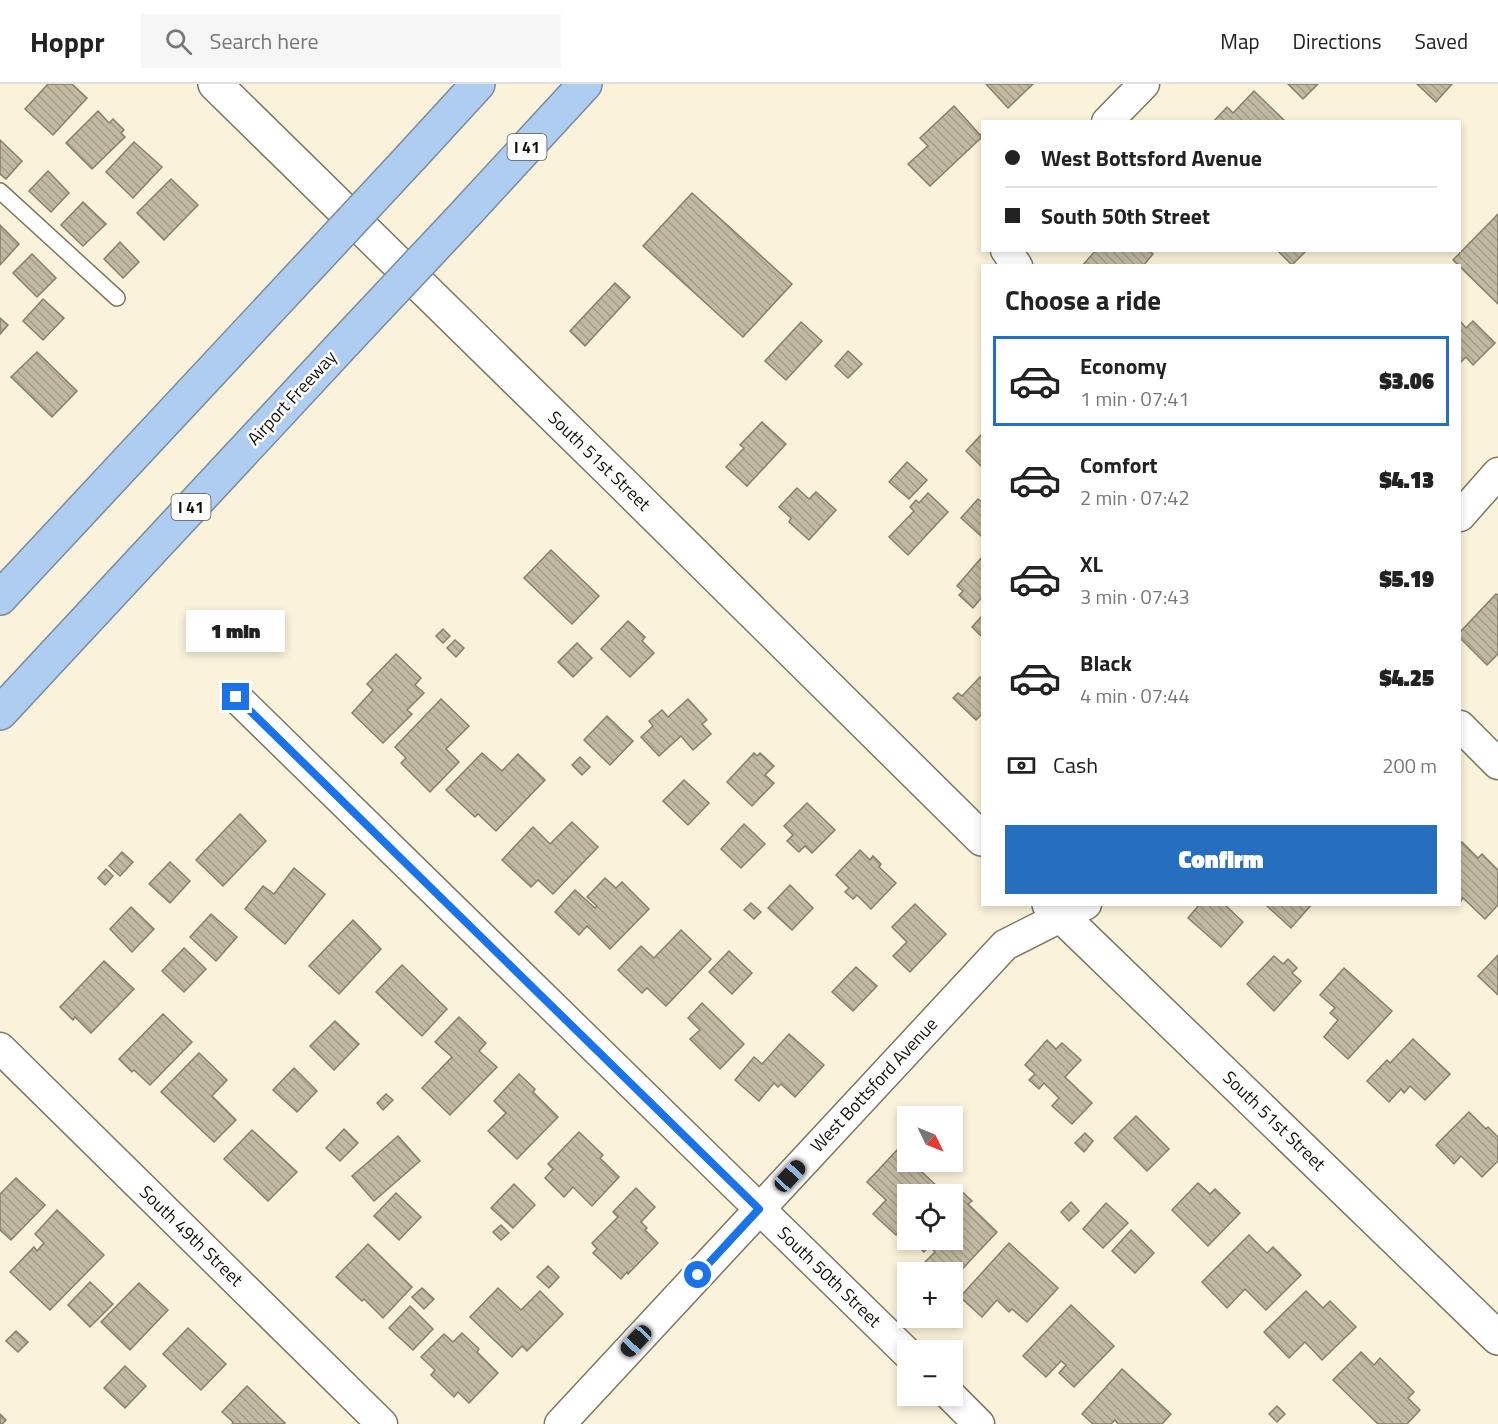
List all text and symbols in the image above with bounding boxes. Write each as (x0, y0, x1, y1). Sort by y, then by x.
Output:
search box (141, 14, 561, 68)
text: Hoppr (30, 20, 105, 63)
text: Search here (210, 24, 319, 58)
icon: search (162, 25, 195, 58)
text: Map (1220, 25, 1260, 57)
text: Directions (1293, 25, 1382, 57)
text: Saved (1415, 25, 1468, 57)
road number: I 41 (508, 134, 546, 160)
text: West Bottsford Avenue (1041, 141, 1262, 175)
text: South 50th Street (1041, 199, 1210, 233)
text: Choose a ride (1005, 279, 1161, 320)
street label: Airport Freeway (241, 344, 343, 451)
text: Economy (1080, 349, 1167, 383)
icon: car (1008, 354, 1062, 408)
text: $3.06 (1379, 364, 1434, 398)
text: 1 min · 07:41 (1080, 383, 1190, 414)
street label: South 51st Street (542, 404, 657, 517)
text: Comfort (1080, 448, 1158, 482)
icon: car (1008, 453, 1062, 507)
text: $4.13 (1379, 463, 1434, 497)
text: 2 min · 07:42 (1080, 482, 1190, 513)
road number: I 41 (172, 494, 210, 520)
text: XL (1080, 547, 1103, 581)
icon: car (1008, 552, 1062, 606)
text: $5.19 (1379, 562, 1434, 596)
text: 3 min · 07:43 (1080, 581, 1190, 612)
callout: 1 min (186, 610, 286, 652)
text: 1 min (211, 615, 260, 646)
text: Black (1080, 646, 1132, 680)
icon: car (1008, 651, 1062, 705)
text: $4.25 (1379, 661, 1434, 695)
text: 4 min · 07:44 (1080, 680, 1190, 711)
route end (222, 683, 249, 710)
text: Cash (1053, 748, 1098, 782)
icon: cash (1005, 749, 1038, 782)
text: 200 m (1382, 750, 1437, 781)
button: Confirm (1005, 825, 1437, 894)
street label: West Bottsford Avenue (804, 1011, 944, 1158)
street label: South 51st Street (1217, 1064, 1332, 1177)
north arrow (897, 1106, 963, 1172)
map controls (897, 1106, 963, 1406)
car (771, 1157, 809, 1195)
street label: South 49th Street (133, 1179, 250, 1293)
button: locate (897, 1184, 963, 1250)
street label: South 50th Street (771, 1220, 888, 1334)
route start (684, 1261, 711, 1288)
button: + (897, 1262, 963, 1328)
car (617, 1322, 655, 1360)
button: − (897, 1340, 963, 1406)

